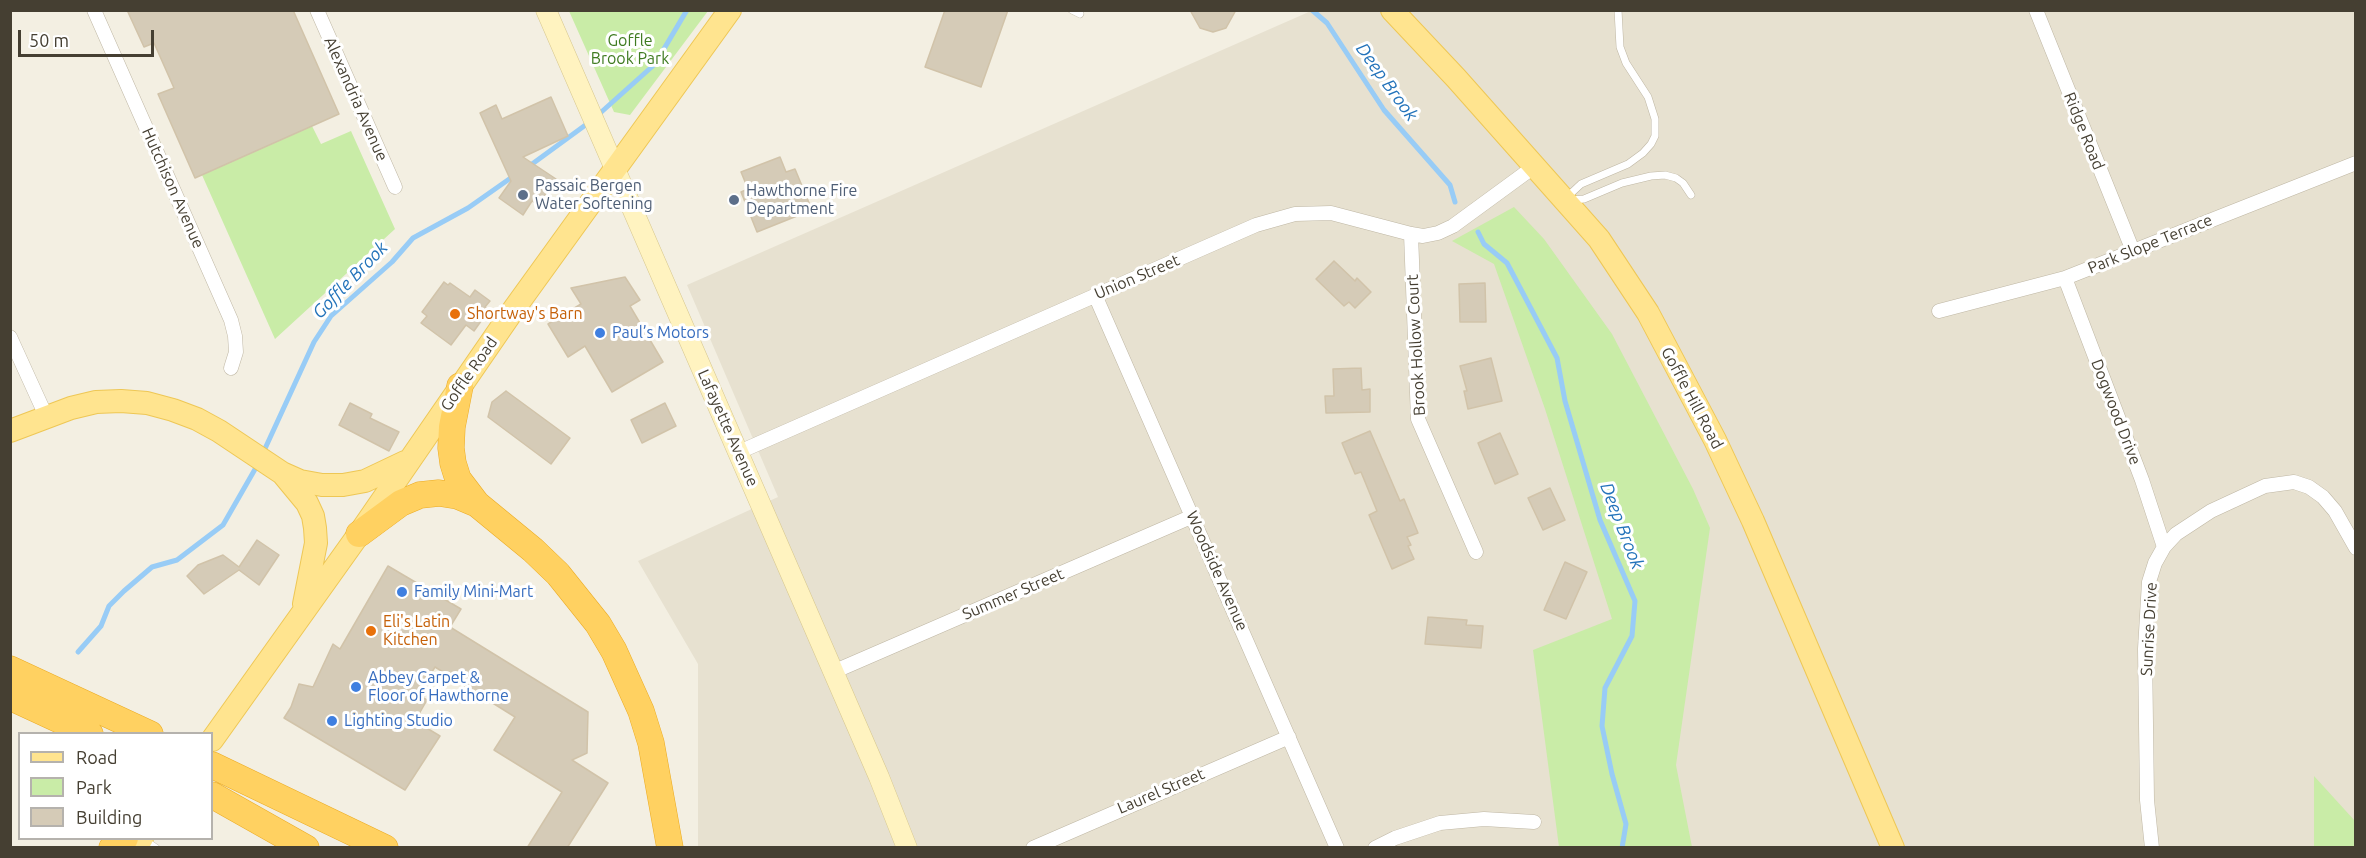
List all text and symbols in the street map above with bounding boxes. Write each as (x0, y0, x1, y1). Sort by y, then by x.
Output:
scale bar (21, 18, 158, 56)
text: 50 m (29, 30, 69, 50)
park label: Goffle Brook Park (591, 31, 669, 69)
street label: Alexandria Avenue (320, 34, 392, 164)
water label: Deep Brook (1351, 39, 1423, 125)
street label: Ridge Road (2060, 89, 2108, 173)
street label: Hutchison Avenue (138, 125, 208, 251)
place label: Passaic Bergen Water Softening (535, 176, 653, 214)
place label: Hawthorne Fire Department (746, 181, 857, 219)
marker: Passaic Bergen Water Softening (516, 188, 530, 202)
marker: Hawthorne Fire Department (727, 193, 741, 207)
street label: Park Slope Terrace (2085, 210, 2215, 278)
water label: Goffle Brook (308, 237, 392, 323)
street label: Union Street (1091, 250, 1183, 304)
street label: Brook Hollow Court (1403, 274, 1429, 416)
place label: Shortway's Barn (467, 304, 583, 324)
marker: Shortway's Barn (448, 307, 462, 321)
place label: Paul’s Motors (612, 323, 709, 343)
marker: Paul’s Motors (593, 326, 607, 340)
street label: Goffle Road (437, 333, 501, 415)
street label: Goffle Hill Road (1657, 344, 1727, 452)
street label: Dogwood Drive (2087, 356, 2145, 468)
street label: Lafayette Avenue (694, 366, 762, 490)
water label: Deep Brook (1596, 480, 1648, 572)
street label: Woodside Avenue (1182, 508, 1252, 634)
street label: Summer Street (959, 564, 1067, 624)
place label: Family Mini-Mart (414, 582, 533, 602)
street label: Sunrise Drive (2137, 582, 2161, 676)
marker: Family Mini-Mart (395, 585, 409, 599)
place label: Eli's Latin Kitchen (383, 612, 450, 650)
marker: Eli's Latin Kitchen (364, 624, 378, 638)
place label: Abbey Carpet & Floor of Hawthorne (368, 668, 509, 706)
marker: Abbey Carpet & Floor of Hawthorne (349, 680, 363, 694)
place label: Lighting Studio (344, 711, 453, 731)
marker: Lighting Studio (325, 714, 339, 728)
legend (18, 732, 213, 840)
text: Road (76, 747, 118, 767)
street label: Laurel Street (1114, 764, 1208, 818)
text: Park (76, 777, 112, 797)
text: Building (76, 807, 142, 827)

